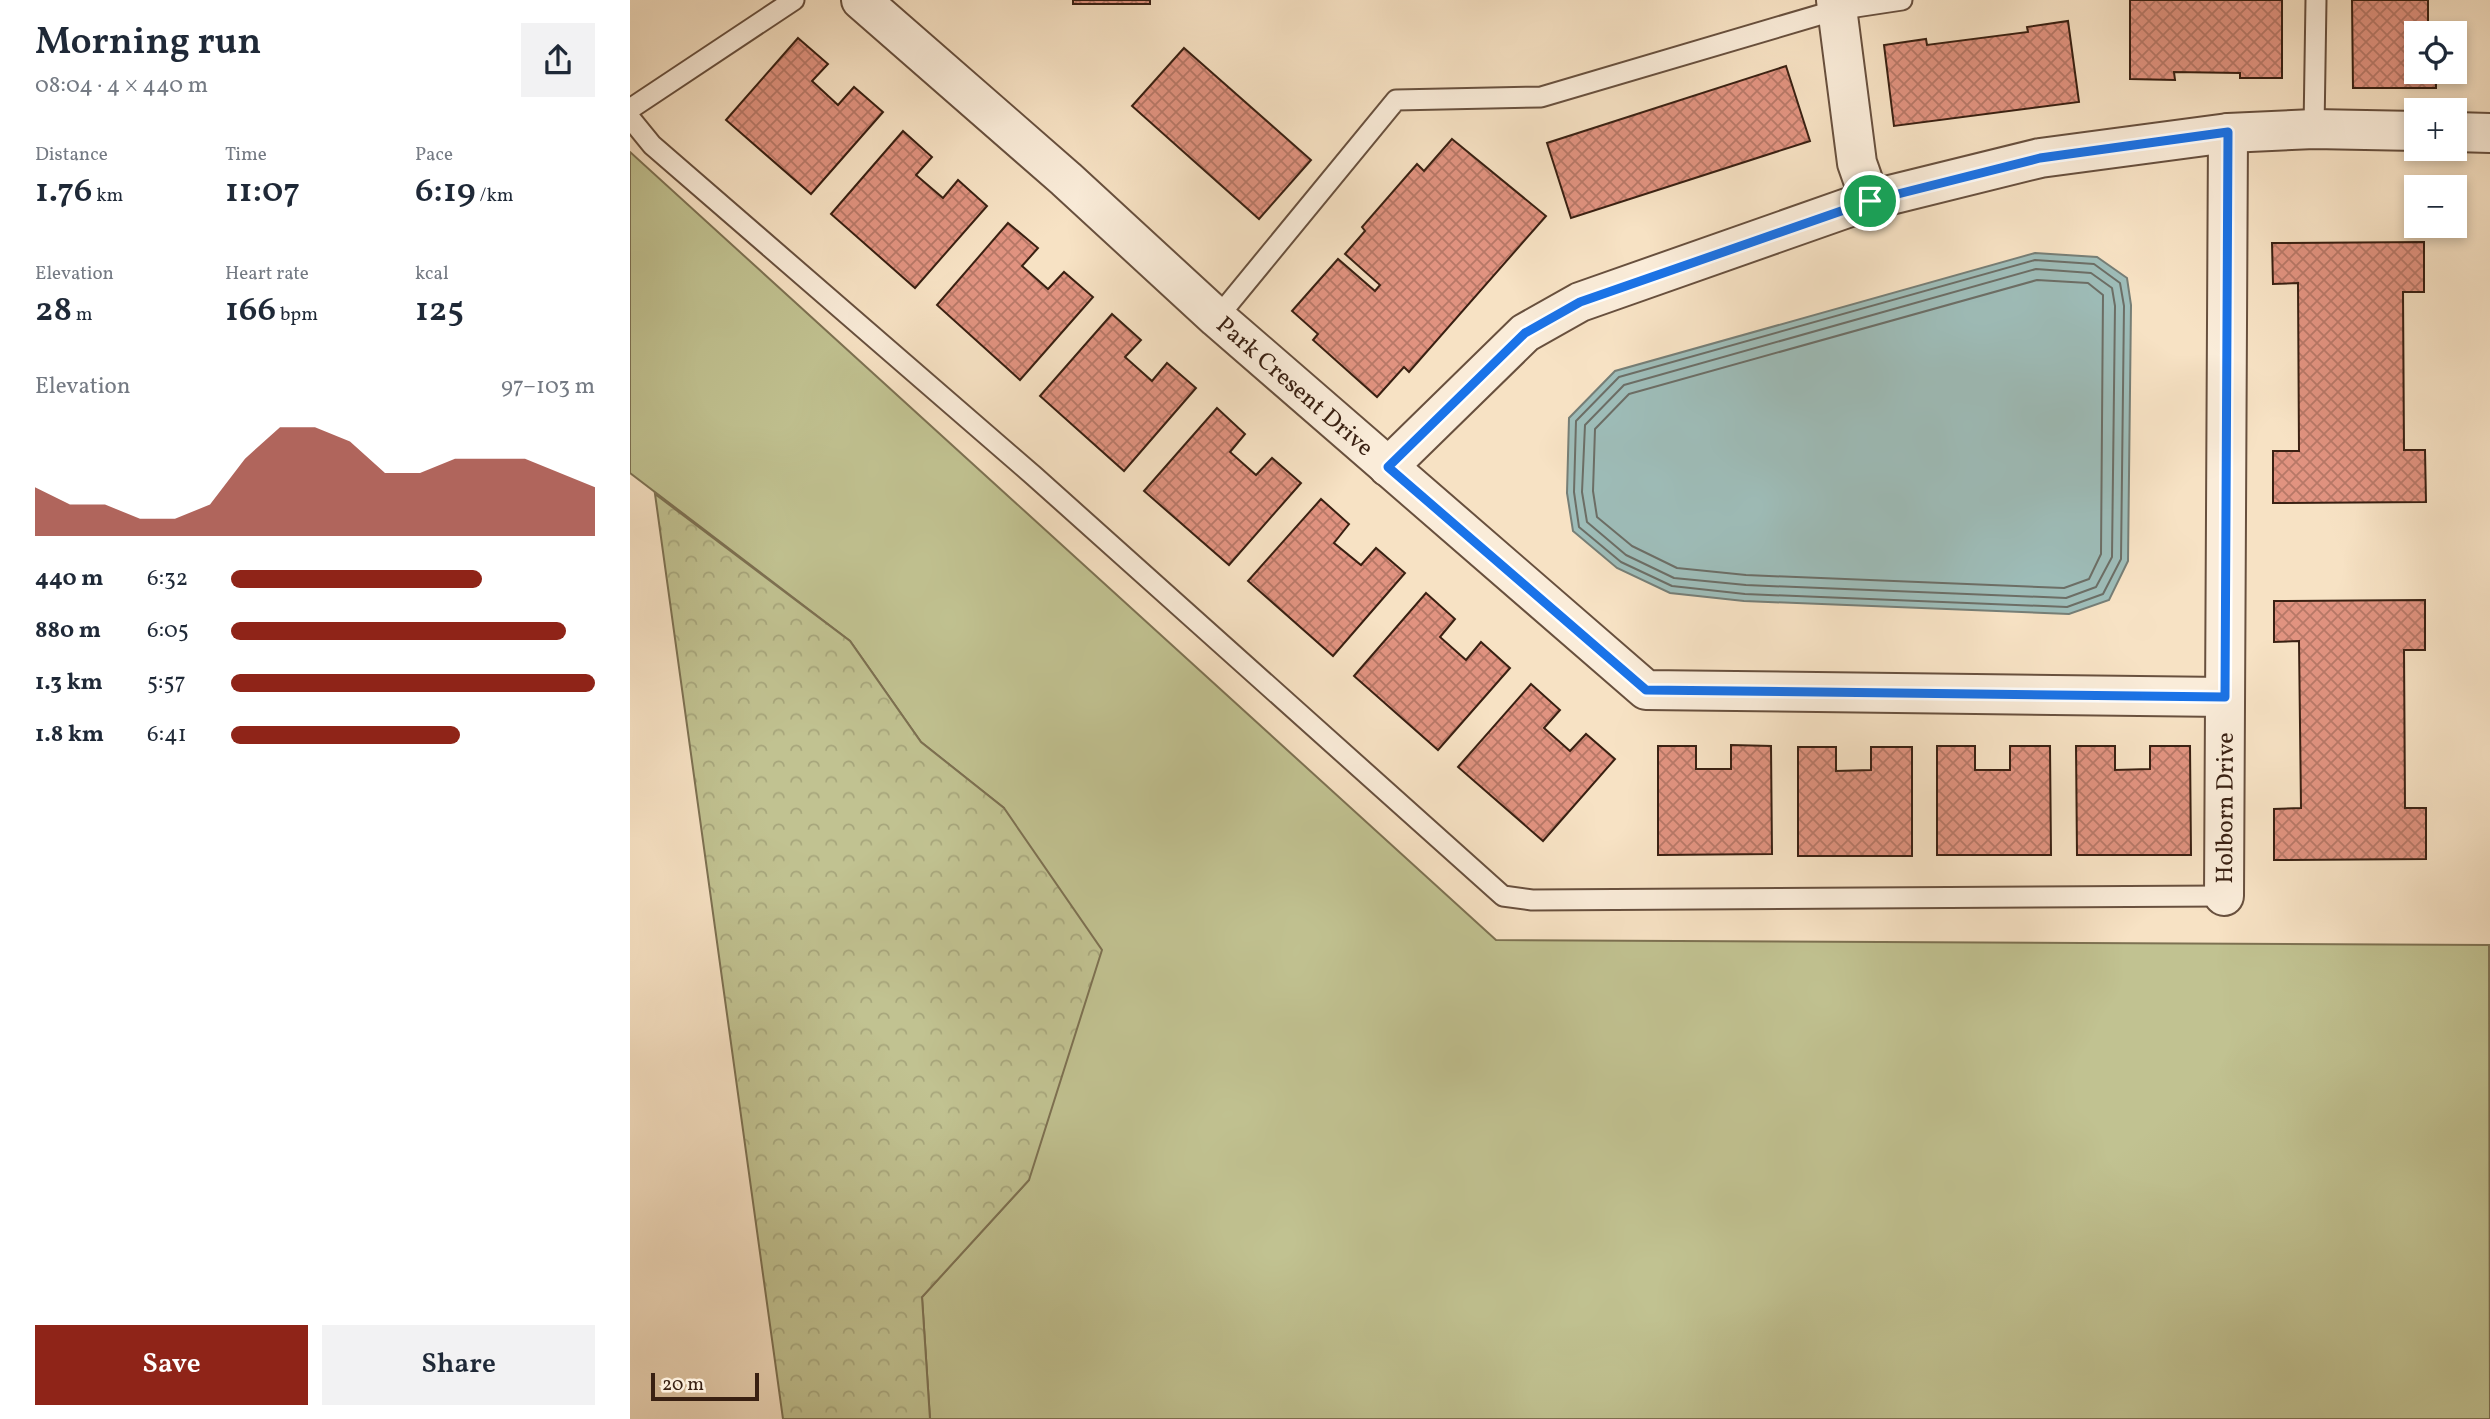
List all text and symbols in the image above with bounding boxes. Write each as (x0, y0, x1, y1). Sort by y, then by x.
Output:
text: Morning run (35, 17, 261, 70)
map controls (2404, 21, 2467, 238)
button: locate (2404, 21, 2467, 84)
button: share (521, 23, 595, 97)
text: 08:04 · 4 × 440 m (35, 70, 208, 102)
button: + (2404, 98, 2467, 161)
text: Distance (35, 142, 108, 168)
text: Time (225, 142, 267, 168)
text: Pace (415, 142, 453, 168)
text: 1.76 (35, 168, 92, 216)
text: 11:07 (225, 168, 300, 216)
text: 6:19 (415, 168, 476, 216)
pin (1840, 171, 1900, 231)
button: − (2404, 175, 2467, 238)
icon: arrive (1851, 182, 1889, 220)
text: km (92, 183, 123, 209)
text: /km (476, 183, 514, 209)
text: Elevation (35, 261, 114, 287)
text: Heart rate (225, 261, 309, 287)
text: kcal (415, 261, 449, 287)
text: 28 (35, 287, 72, 335)
text: 166 (225, 287, 276, 335)
text: 125 (415, 287, 464, 335)
text: m (72, 302, 93, 328)
text: bpm (276, 302, 318, 328)
street label: Park Cresent Drive (1208, 309, 1380, 465)
text: Elevation (35, 371, 131, 403)
text: 97–103 m (501, 371, 595, 403)
text: 440 m (35, 563, 103, 595)
text: 6:32 (147, 563, 188, 595)
text: 880 m (35, 615, 101, 647)
text: 6:05 (147, 615, 189, 647)
text: 1.3 km (35, 667, 103, 699)
text: 5:57 (147, 667, 186, 699)
text: 1.8 km (35, 719, 104, 751)
text: 6:41 (147, 719, 187, 751)
street label: Holborn Drive (2209, 732, 2244, 884)
button: Save (35, 1325, 308, 1405)
button: Share (322, 1325, 595, 1405)
scale bar (651, 1370, 760, 1402)
text: 20 m (662, 1372, 704, 1398)

